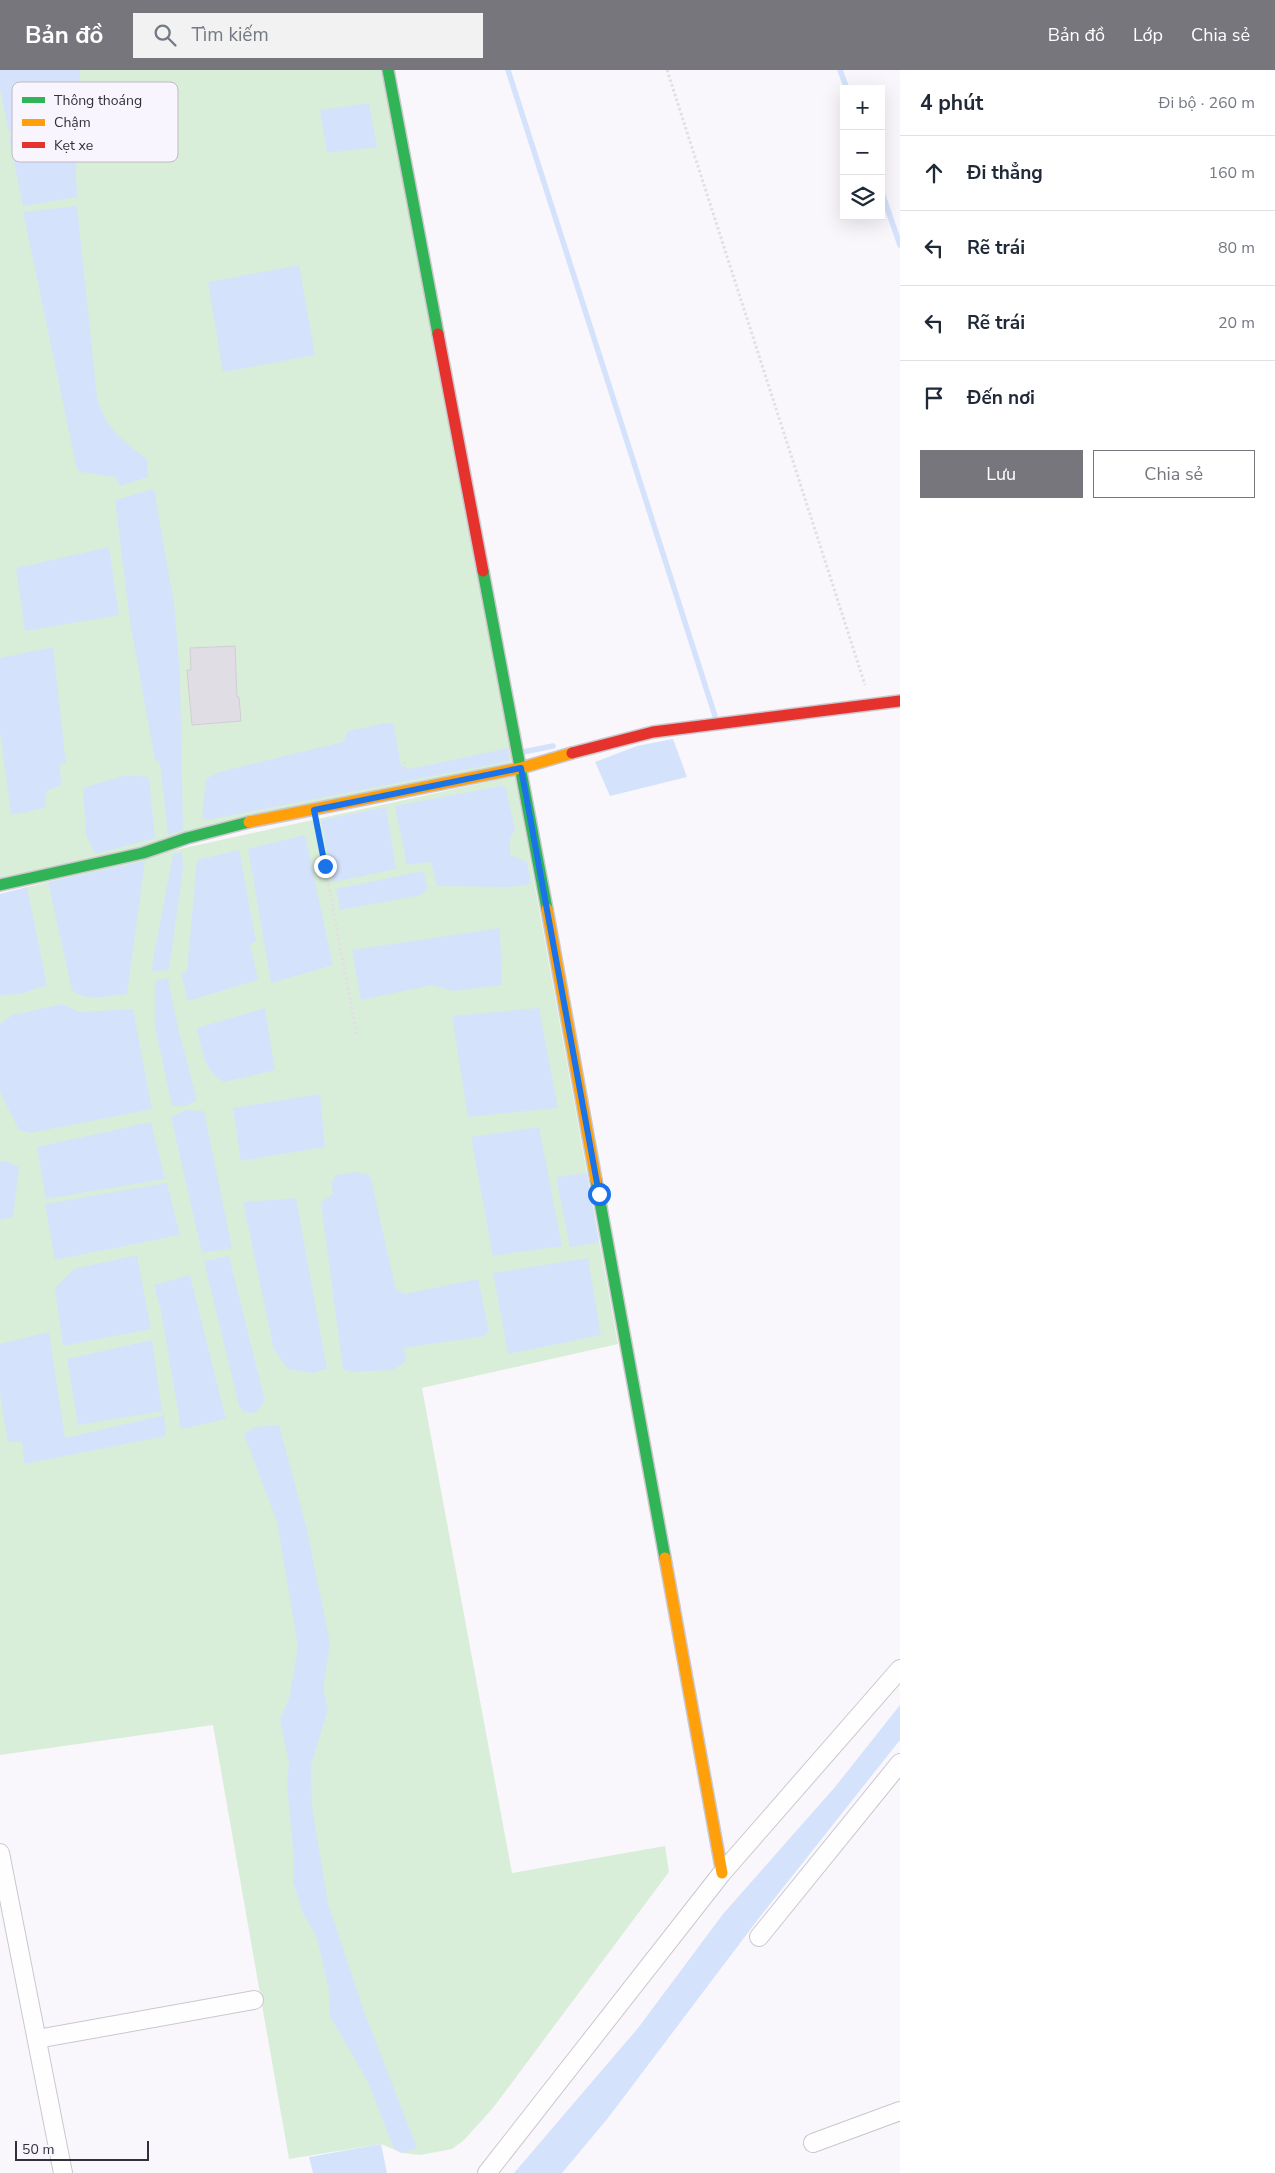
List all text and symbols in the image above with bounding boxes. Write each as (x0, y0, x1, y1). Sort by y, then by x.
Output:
search box (133, 13, 483, 58)
text: Bản đồ (25, 19, 103, 51)
icon: search (151, 21, 179, 49)
text: Tìm kiếm (191, 22, 269, 48)
text: Bản đồ (1048, 23, 1105, 47)
text: Lớp (1133, 23, 1163, 47)
text: Chia sẻ (1191, 23, 1250, 47)
legend (12, 82, 178, 162)
map controls (840, 85, 885, 220)
button: + (840, 85, 885, 130)
text: 4 phút (920, 89, 983, 117)
text: Thông thoáng (54, 91, 142, 110)
text: Đi bộ · 260 m (1159, 92, 1255, 114)
text: Chậm (54, 113, 91, 132)
button: − (840, 130, 885, 175)
text: Kẹt xe (54, 136, 93, 155)
icon: ahead (920, 159, 948, 187)
text: Đi thẳng (967, 160, 1043, 186)
text: 160 m (1208, 162, 1255, 184)
button: layers (840, 175, 885, 220)
icon: left (920, 234, 948, 262)
text: Rẽ trái (967, 235, 1025, 261)
text: 80 m (1218, 237, 1255, 259)
icon: left (920, 309, 948, 337)
text: Rẽ trái (967, 310, 1025, 336)
text: 20 m (1218, 312, 1255, 334)
icon: arrive (920, 384, 948, 412)
text: Đến nơi (967, 385, 1035, 411)
button: Lưu (920, 450, 1083, 498)
button: Chia sẻ (1093, 450, 1255, 498)
route end (314, 855, 337, 878)
route start (588, 1183, 611, 1206)
scale bar (15, 2138, 149, 2161)
text: 50 m (22, 2140, 54, 2159)

